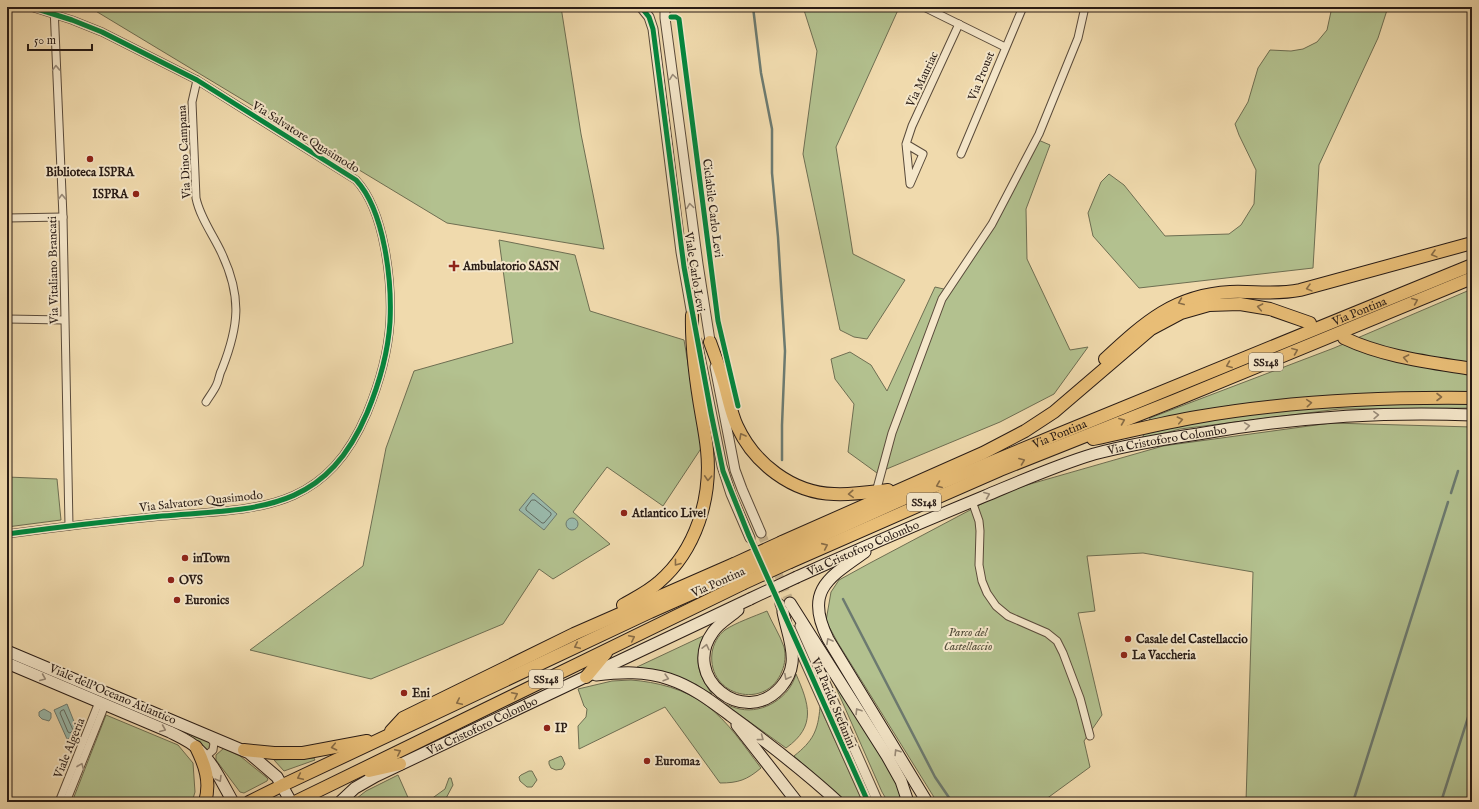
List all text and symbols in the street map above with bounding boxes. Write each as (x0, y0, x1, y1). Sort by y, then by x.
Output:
scale bar (28, 26, 92, 52)
text: 50 m (34, 33, 56, 48)
street label: Via Mauriac (903, 49, 942, 110)
street label: Via Proust (965, 50, 998, 104)
one-way arrow (52, 65, 61, 71)
one-way arrow (669, 74, 678, 80)
street label: Via Salvatore Quasimodo (248, 98, 363, 177)
street label: Via Dino Campana (175, 104, 195, 200)
marker: Biblioteca ISPRA (85, 154, 95, 164)
street label: Ciclabile Carlo Levi (699, 158, 726, 258)
place label: Biblioteca ISPRA (46, 165, 135, 180)
place label: ISPRA (93, 187, 129, 202)
marker: ISPRA (131, 189, 141, 199)
one-way arrow (58, 194, 66, 200)
one-way arrow (686, 203, 695, 209)
street label: Via Vitaliano Brancati (45, 216, 62, 325)
street label: Viale Carlo Levi (681, 230, 708, 313)
one-way arrow (1431, 249, 1438, 257)
place label: Ambulatorio SASN (462, 259, 560, 274)
marker: Ambulatorio SASN (448, 260, 460, 272)
one-way arrow (1306, 283, 1312, 291)
street label: Via Pontina (1329, 293, 1390, 330)
one-way arrow (1177, 298, 1184, 306)
one-way arrow (1411, 298, 1418, 306)
one-way arrow (1257, 303, 1263, 311)
one-way arrow (1291, 347, 1298, 355)
road number: SS148 (1249, 353, 1283, 371)
one-way arrow (1403, 354, 1409, 362)
one-way arrow (1225, 360, 1233, 368)
one-way arrow (1436, 393, 1442, 401)
one-way arrow (1306, 398, 1312, 407)
one-way arrow (1373, 410, 1379, 419)
street label: Via Pontina (1029, 416, 1090, 453)
one-way arrow (1119, 417, 1126, 425)
one-way arrow (1177, 417, 1184, 425)
street label: Via Cristoforo Colombo (1105, 422, 1228, 459)
one-way arrow (1244, 422, 1250, 431)
one-way arrow (740, 433, 747, 440)
one-way arrow (1018, 458, 1025, 466)
one-way arrow (703, 475, 712, 481)
one-way arrow (936, 480, 943, 488)
street label: Via Salvatore Quasimodo (138, 487, 264, 516)
one-way arrow (848, 490, 854, 498)
one-way arrow (982, 492, 990, 500)
road number: SS148 (907, 493, 941, 511)
place label: Atlantico Live! (631, 506, 706, 521)
marker: Atlantico Live! (619, 508, 629, 518)
street label: Via Cristoforo Colombo (804, 517, 922, 580)
one-way arrow (821, 543, 829, 551)
place label: inTown (193, 551, 231, 566)
marker: inTown (180, 553, 190, 563)
one-way arrow (674, 559, 681, 566)
street label: Via Pontina (688, 564, 748, 601)
place label: OVS (179, 573, 203, 588)
marker: OVS (166, 575, 176, 585)
place label: Euronics (185, 593, 230, 608)
marker: Euronics (172, 595, 182, 605)
park label: Parco del Castellaccio (944, 625, 992, 654)
place label: Casale del Castellaccio (1136, 632, 1248, 647)
marker: Casale del Castellaccio (1123, 634, 1133, 644)
one-way arrow (627, 635, 635, 643)
one-way arrow (827, 638, 834, 645)
one-way arrow (574, 641, 581, 649)
one-way arrow (702, 644, 710, 650)
place label: La Vaccheria (1131, 648, 1196, 663)
marker: La Vaccheria (1119, 650, 1129, 660)
street label: Via Paride Stefanini (807, 654, 859, 751)
street label: Viale dell'Oceano Atlantico (46, 660, 179, 728)
road number: SS148 (529, 670, 563, 688)
one-way arrow (662, 673, 669, 682)
one-way arrow (785, 673, 792, 680)
one-way arrow (39, 674, 46, 682)
place label: Eni (412, 686, 431, 701)
marker: Eni (399, 688, 409, 698)
one-way arrow (510, 692, 518, 700)
street label: Via Cristoforo Colombo (423, 693, 541, 759)
one-way arrow (456, 697, 464, 705)
one-way arrow (856, 708, 863, 715)
street label: Viale Algeria (50, 715, 89, 782)
place label: IP (555, 721, 567, 736)
marker: IP (542, 723, 552, 733)
one-way arrow (159, 724, 166, 732)
one-way arrow (757, 733, 764, 740)
one-way arrow (331, 743, 337, 751)
one-way arrow (394, 749, 401, 756)
one-way arrow (894, 749, 902, 756)
place label: Euroma2 (655, 754, 701, 769)
marker: Euroma2 (642, 756, 652, 766)
one-way arrow (76, 762, 84, 769)
one-way arrow (296, 772, 304, 780)
one-way arrow (215, 775, 222, 782)

